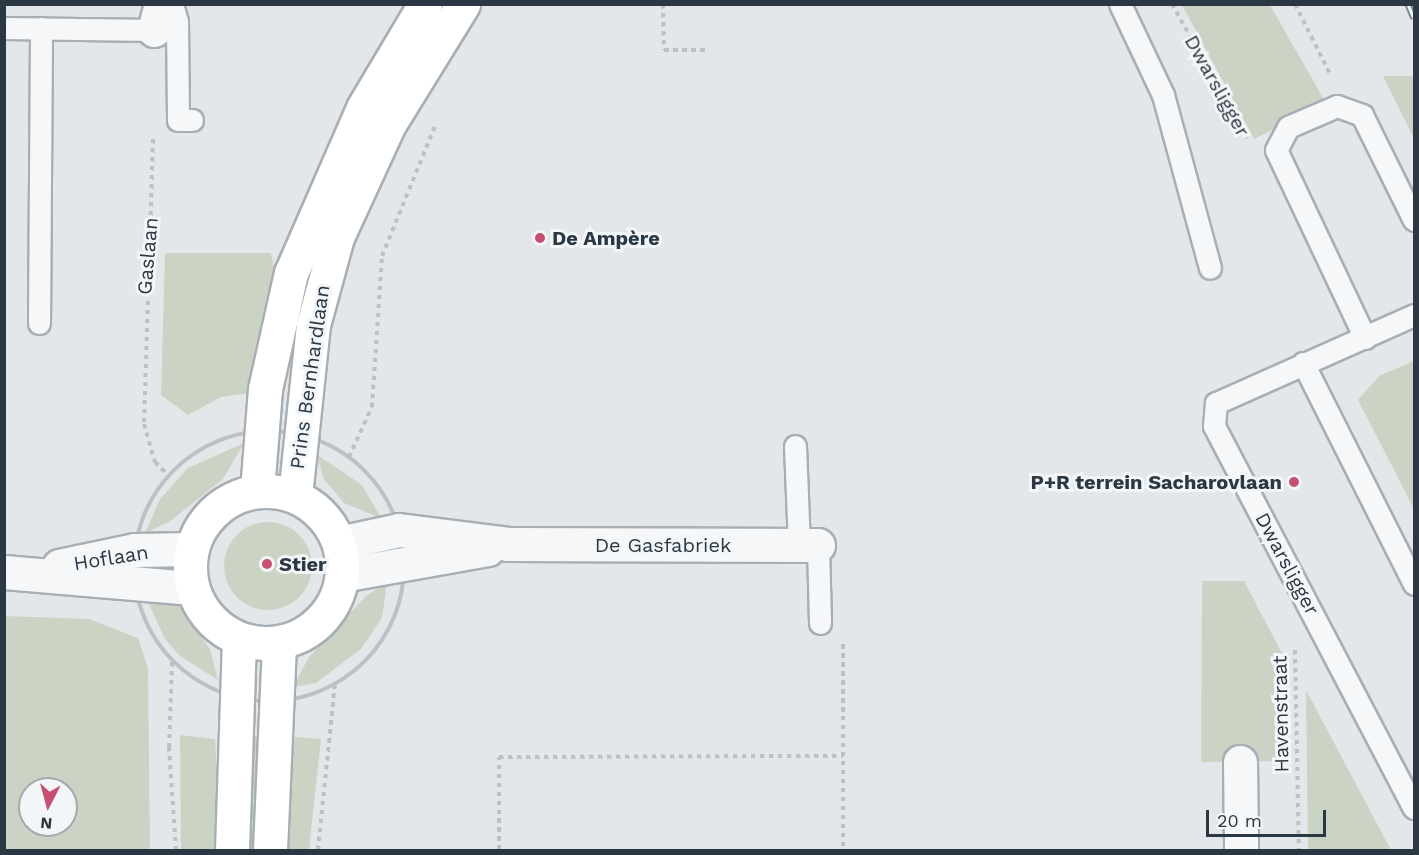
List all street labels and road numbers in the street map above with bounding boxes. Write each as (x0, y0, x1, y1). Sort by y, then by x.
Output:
street label: Dwarsligger (1179, 31, 1255, 141)
street label: Gaslaan (133, 216, 163, 296)
street label: Prins Bernhardlaan (285, 283, 335, 471)
street label: Dwarsligger (1250, 509, 1324, 619)
street label: De Gasfabriek (595, 533, 731, 557)
street label: Hoflaan (72, 540, 150, 576)
street label: Havenstraat (1268, 655, 1294, 773)

